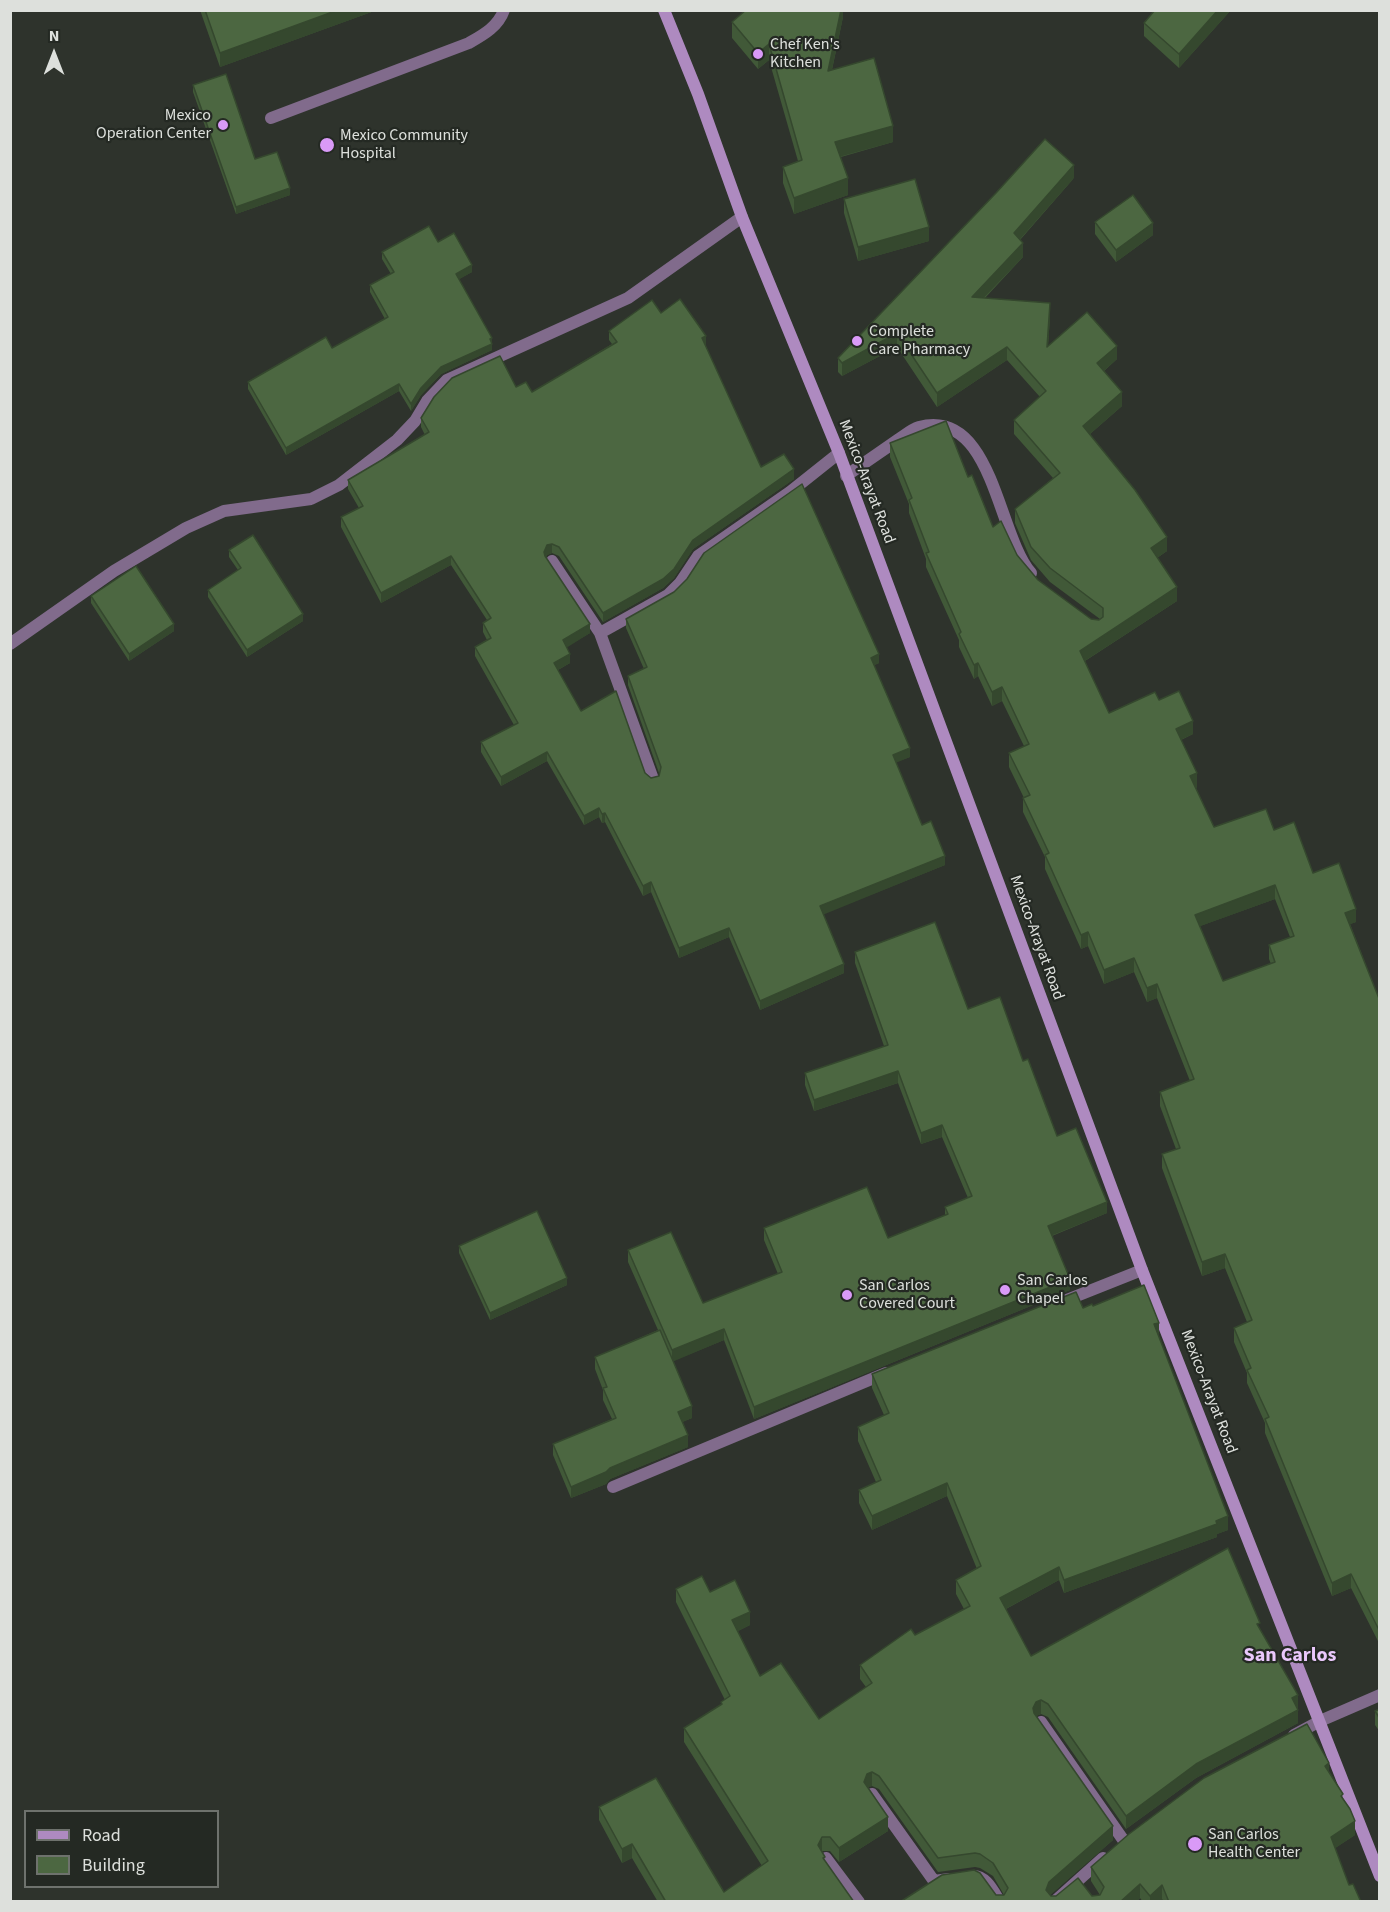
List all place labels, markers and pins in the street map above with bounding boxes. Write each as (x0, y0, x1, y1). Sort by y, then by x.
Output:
place label: Chef Ken's Kitchen (770, 35, 840, 73)
marker: Chef Ken's Kitchen (751, 47, 765, 61)
place label: Mexico Operation Center (96, 106, 211, 144)
marker: Mexico Operation Center (216, 118, 230, 132)
place label: Mexico Community Hospital (340, 126, 468, 164)
marker: Mexico Community Hospital (318, 136, 336, 154)
place label: Complete Care Pharmacy (869, 322, 970, 360)
marker: Complete Care Pharmacy (850, 334, 864, 348)
place label: San Carlos Chapel (1017, 1271, 1088, 1309)
place label: San Carlos Covered Court (859, 1276, 955, 1314)
marker: San Carlos Chapel (998, 1283, 1012, 1297)
marker: San Carlos Covered Court (840, 1288, 854, 1302)
place label: San Carlos Health Center (1208, 1825, 1300, 1863)
marker: San Carlos Health Center (1186, 1835, 1204, 1853)

